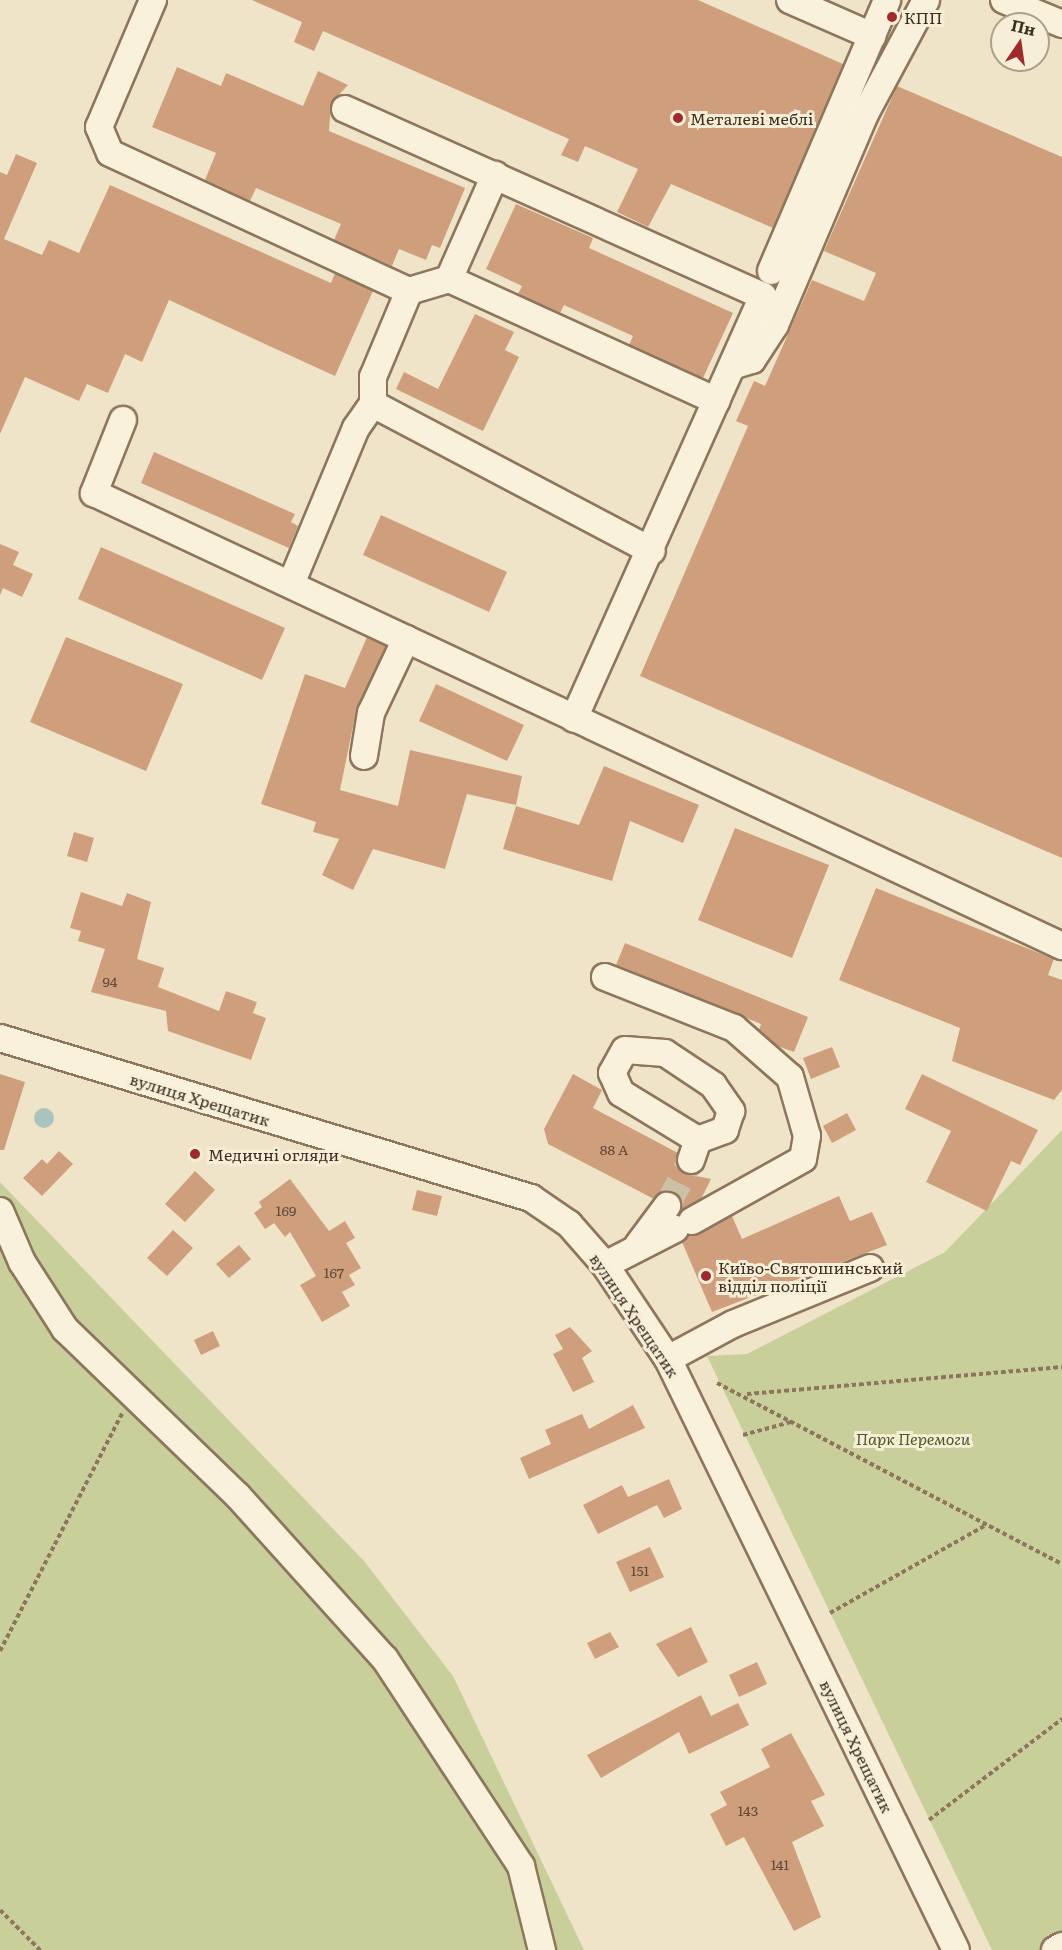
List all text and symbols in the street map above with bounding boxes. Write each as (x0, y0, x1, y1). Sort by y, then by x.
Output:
place label: КПП (904, 7, 942, 27)
marker: КПП (885, 10, 899, 24)
north arrow (990, 12, 1050, 72)
text: Пн (1009, 12, 1038, 41)
place label: Металеві меблі (690, 108, 813, 128)
marker: Металеві меблі (671, 111, 685, 125)
house number: 94 (102, 973, 118, 989)
street label: вулиця Хрещатик (128, 1069, 272, 1129)
house number: 88 А (600, 1141, 628, 1157)
place label: Медичні огляди (208, 1144, 339, 1164)
marker: Медичні огляди (186, 1145, 204, 1163)
house number: 169 (276, 1202, 296, 1218)
street label: вулиця Хрещатик (586, 1249, 684, 1381)
place label: Київо-Святошинський відділ поліції (718, 1257, 903, 1295)
house number: 167 (324, 1264, 344, 1280)
marker: Київо-Святошинський відділ поліції (699, 1269, 713, 1283)
park label: Парк Перемоги (856, 1428, 970, 1448)
house number: 151 (631, 1562, 649, 1578)
street label: вулиця Хрещатик (817, 1677, 897, 1815)
house number: 143 (738, 1802, 758, 1818)
house number: 141 (771, 1856, 789, 1872)

